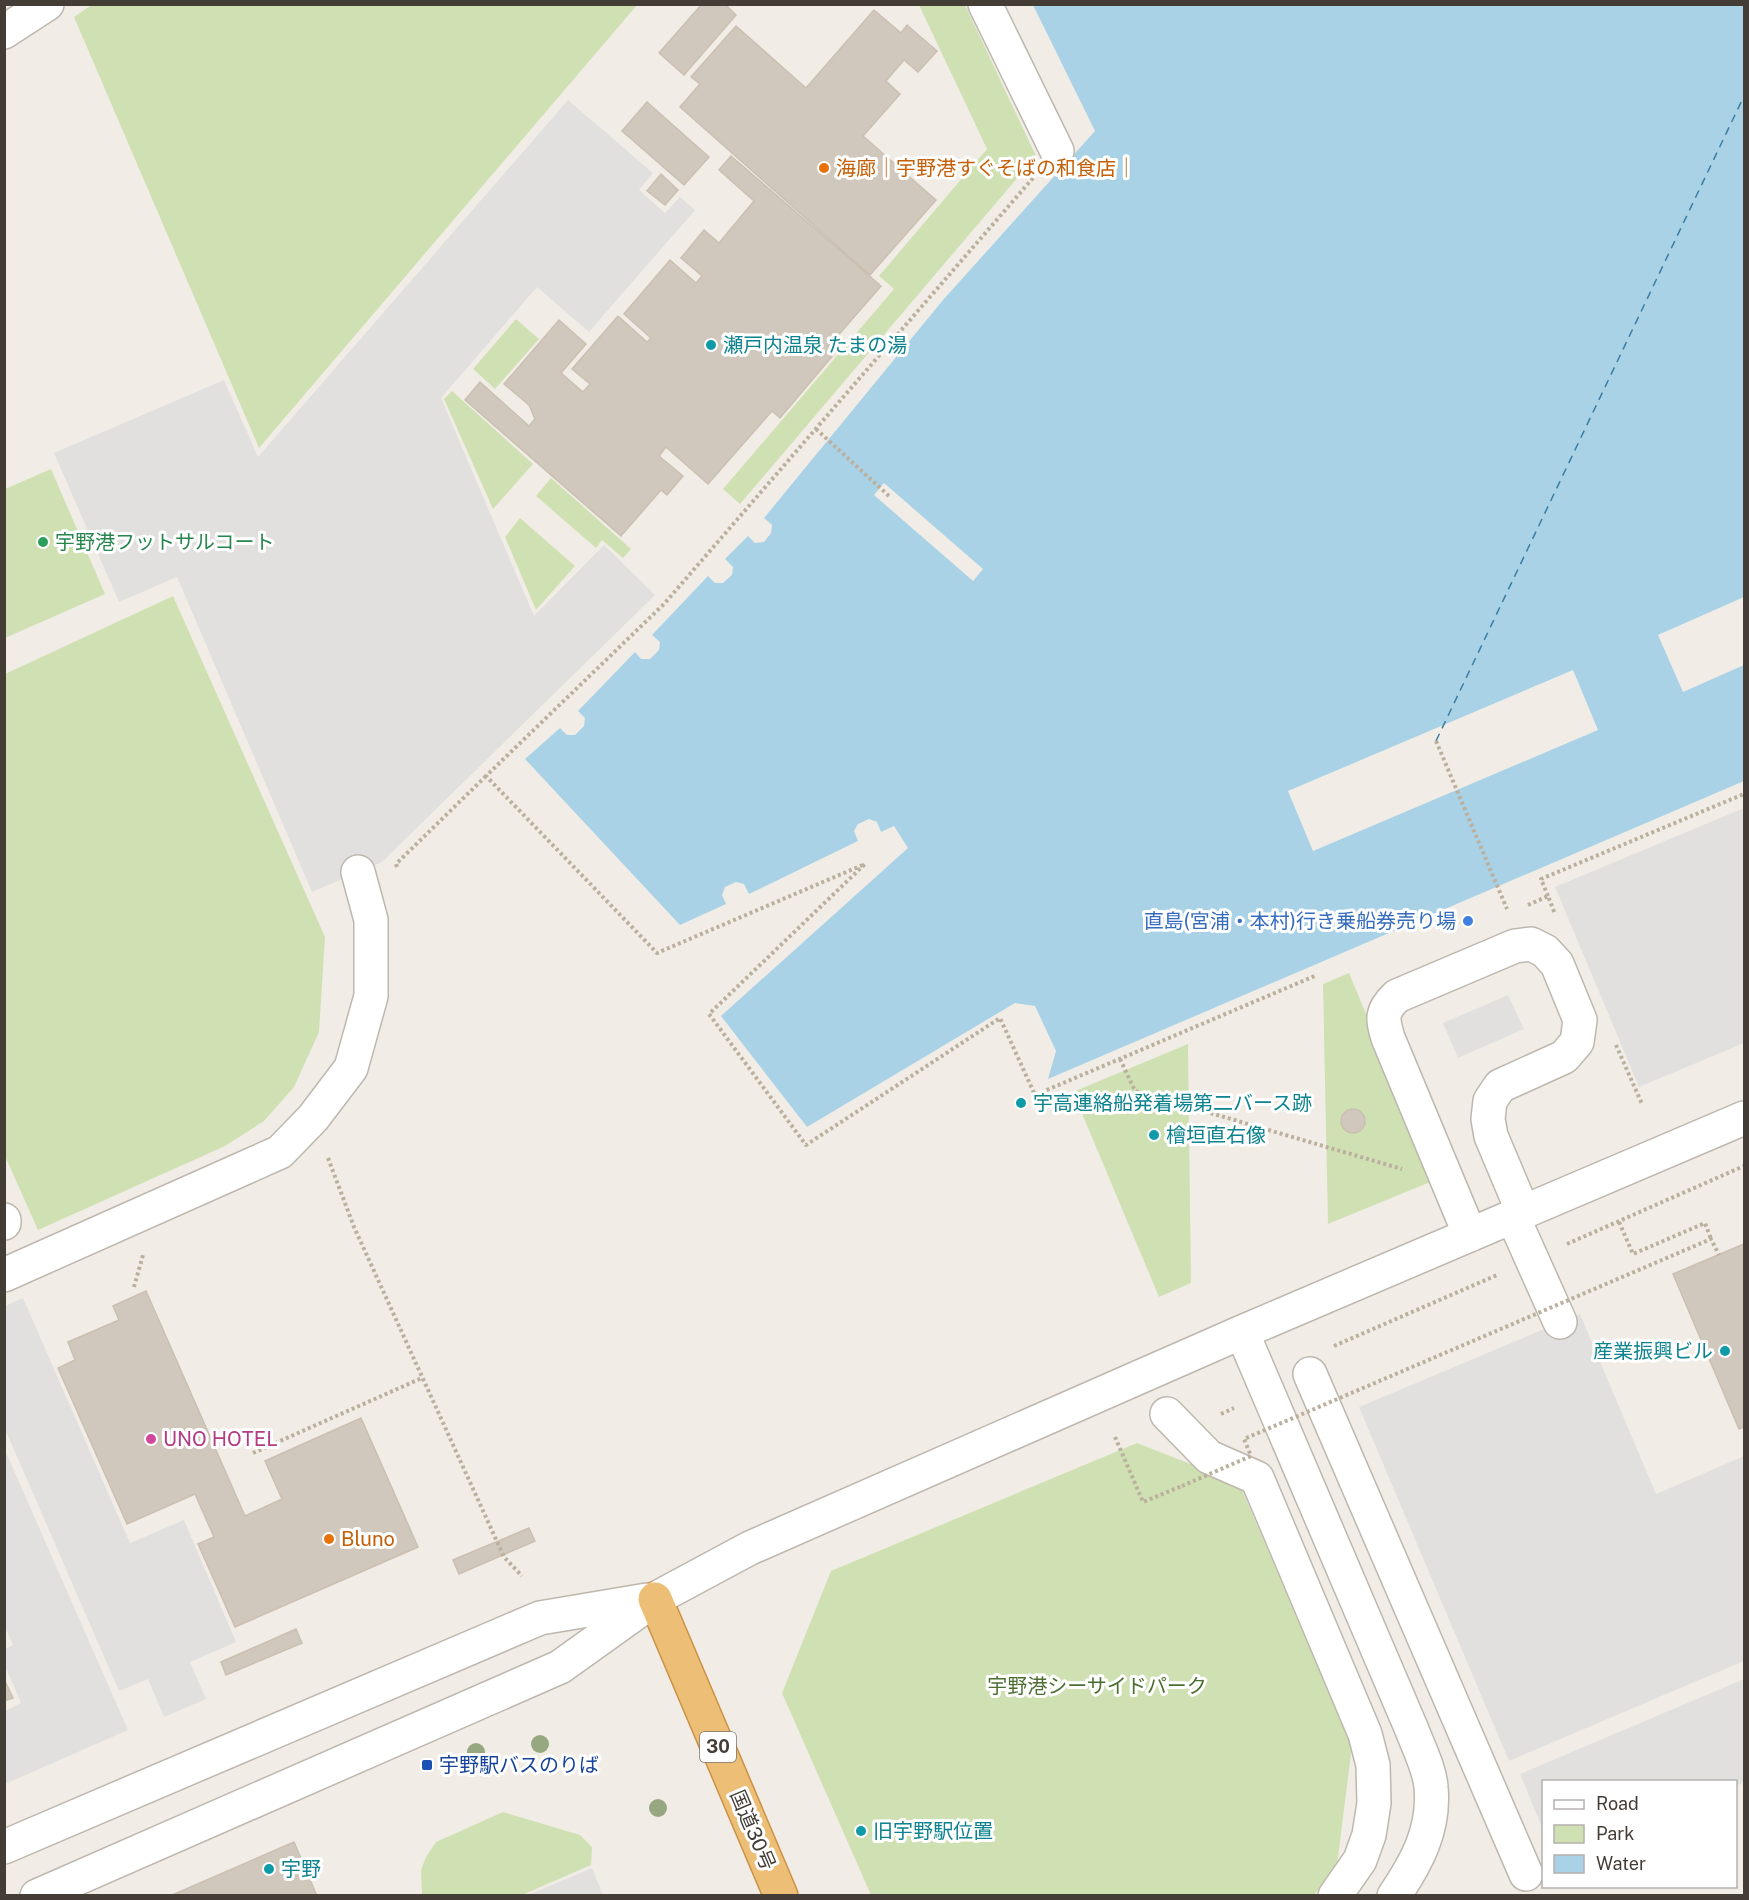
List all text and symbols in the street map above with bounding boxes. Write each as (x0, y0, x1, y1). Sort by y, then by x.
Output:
place label: 海廊│宇野港すぐそばの和食店│ (836, 156, 1136, 180)
marker: 海廊│宇野港すぐそばの和食店│ (817, 161, 831, 175)
place label: 瀬戸内温泉 たまの湯 (723, 333, 907, 357)
marker: 瀬戸内温泉 たまの湯 (704, 338, 718, 352)
place label: 宇野港フットサルコート (55, 530, 275, 554)
marker: 宇野港フットサルコート (36, 535, 50, 549)
place label: 直島(宮浦・本村)行き乗船券売り場 (1144, 909, 1456, 933)
marker: 直島(宮浦・本村)行き乗船券売り場 (1461, 914, 1475, 928)
place label: 宇高連絡船発着場第二バース跡 (1033, 1091, 1312, 1115)
marker: 宇高連絡船発着場第二バース跡 (1014, 1096, 1028, 1110)
place label: 檜垣直右像 (1166, 1123, 1266, 1147)
marker: 檜垣直右像 (1147, 1128, 1161, 1142)
place label: 産業振興ビル (1593, 1339, 1713, 1363)
marker: 産業振興ビル (1718, 1344, 1732, 1358)
place label: UNO HOTEL (163, 1427, 278, 1451)
marker: UNO HOTEL (144, 1432, 158, 1446)
place label: Bluno (341, 1527, 395, 1551)
marker: Bluno (322, 1532, 336, 1546)
park label: 宇野港シーサイドパーク (987, 1674, 1207, 1698)
road number: 30 (700, 1732, 736, 1762)
place label: 宇野駅バスのりば (439, 1753, 599, 1777)
marker: 宇野駅バスのりば (420, 1758, 434, 1772)
legend (1542, 1780, 1737, 1888)
street label: 国道30号 (725, 1786, 781, 1874)
text: Road (1596, 1793, 1639, 1814)
place label: 旧宇野駅位置 (873, 1819, 993, 1843)
text: Park (1596, 1823, 1634, 1844)
marker: 旧宇野駅位置 (854, 1824, 868, 1838)
text: Water (1596, 1853, 1646, 1874)
place label: 宇野 (281, 1857, 321, 1881)
marker: 宇野 (262, 1862, 276, 1876)

